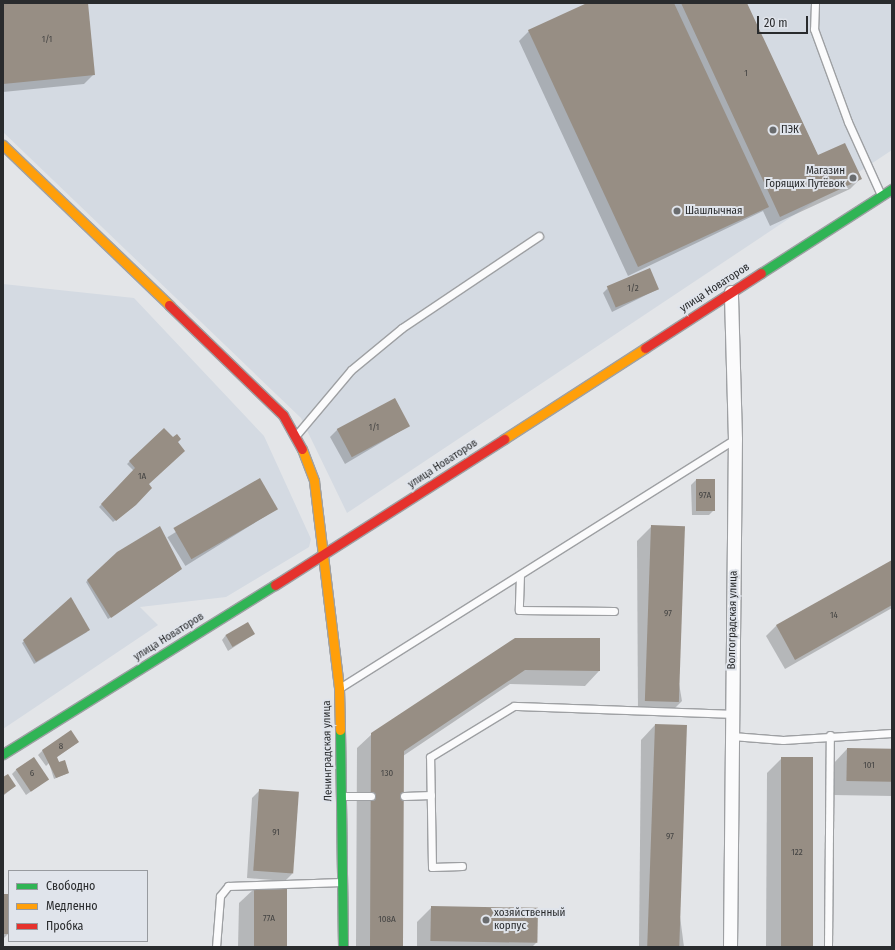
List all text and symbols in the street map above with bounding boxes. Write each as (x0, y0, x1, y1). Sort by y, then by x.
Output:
scale bar (759, 8, 810, 34)
text: 20 m (764, 16, 788, 30)
house number: 1/1 (42, 34, 52, 44)
house number: 1 (744, 68, 748, 78)
place label: ПЭК (781, 123, 799, 137)
marker: ПЭК (768, 125, 778, 135)
place label: Магазин Горящих Путёвок (765, 165, 845, 191)
marker: Магазин Горящих Путёвок (848, 173, 858, 183)
place label: Шашлычная (685, 204, 742, 218)
marker: Шашлычная (672, 206, 682, 216)
street label: улица Новаторов (678, 261, 752, 315)
house number: 1/2 (627, 283, 639, 293)
house number: 1/1 (369, 422, 379, 432)
street label: улица Новаторов (406, 437, 480, 491)
house number: 1А (138, 471, 146, 481)
house number: 97А (699, 490, 711, 500)
street label: Волгоградская улица (726, 571, 740, 669)
house number: 97 (664, 608, 672, 618)
street label: улица Новаторов (131, 610, 207, 664)
house number: 14 (830, 610, 838, 620)
street label: Ленинградская улица (321, 700, 335, 802)
house number: 8 (59, 741, 63, 751)
house number: 101 (863, 760, 875, 770)
house number: 6 (30, 768, 34, 778)
house number: 130 (381, 768, 393, 778)
house number: 91 (272, 827, 280, 837)
house number: 97 (666, 831, 674, 841)
house number: 122 (791, 847, 803, 857)
legend (8, 870, 148, 942)
text: Свободно (46, 879, 95, 893)
text: Медленно (46, 899, 98, 913)
place label: хозяйственный корпус (494, 907, 565, 933)
house number: 77А (263, 913, 275, 923)
house number: 108А (378, 914, 396, 924)
marker: хозяйственный корпус (481, 915, 491, 925)
text: Пробка (46, 919, 84, 933)

